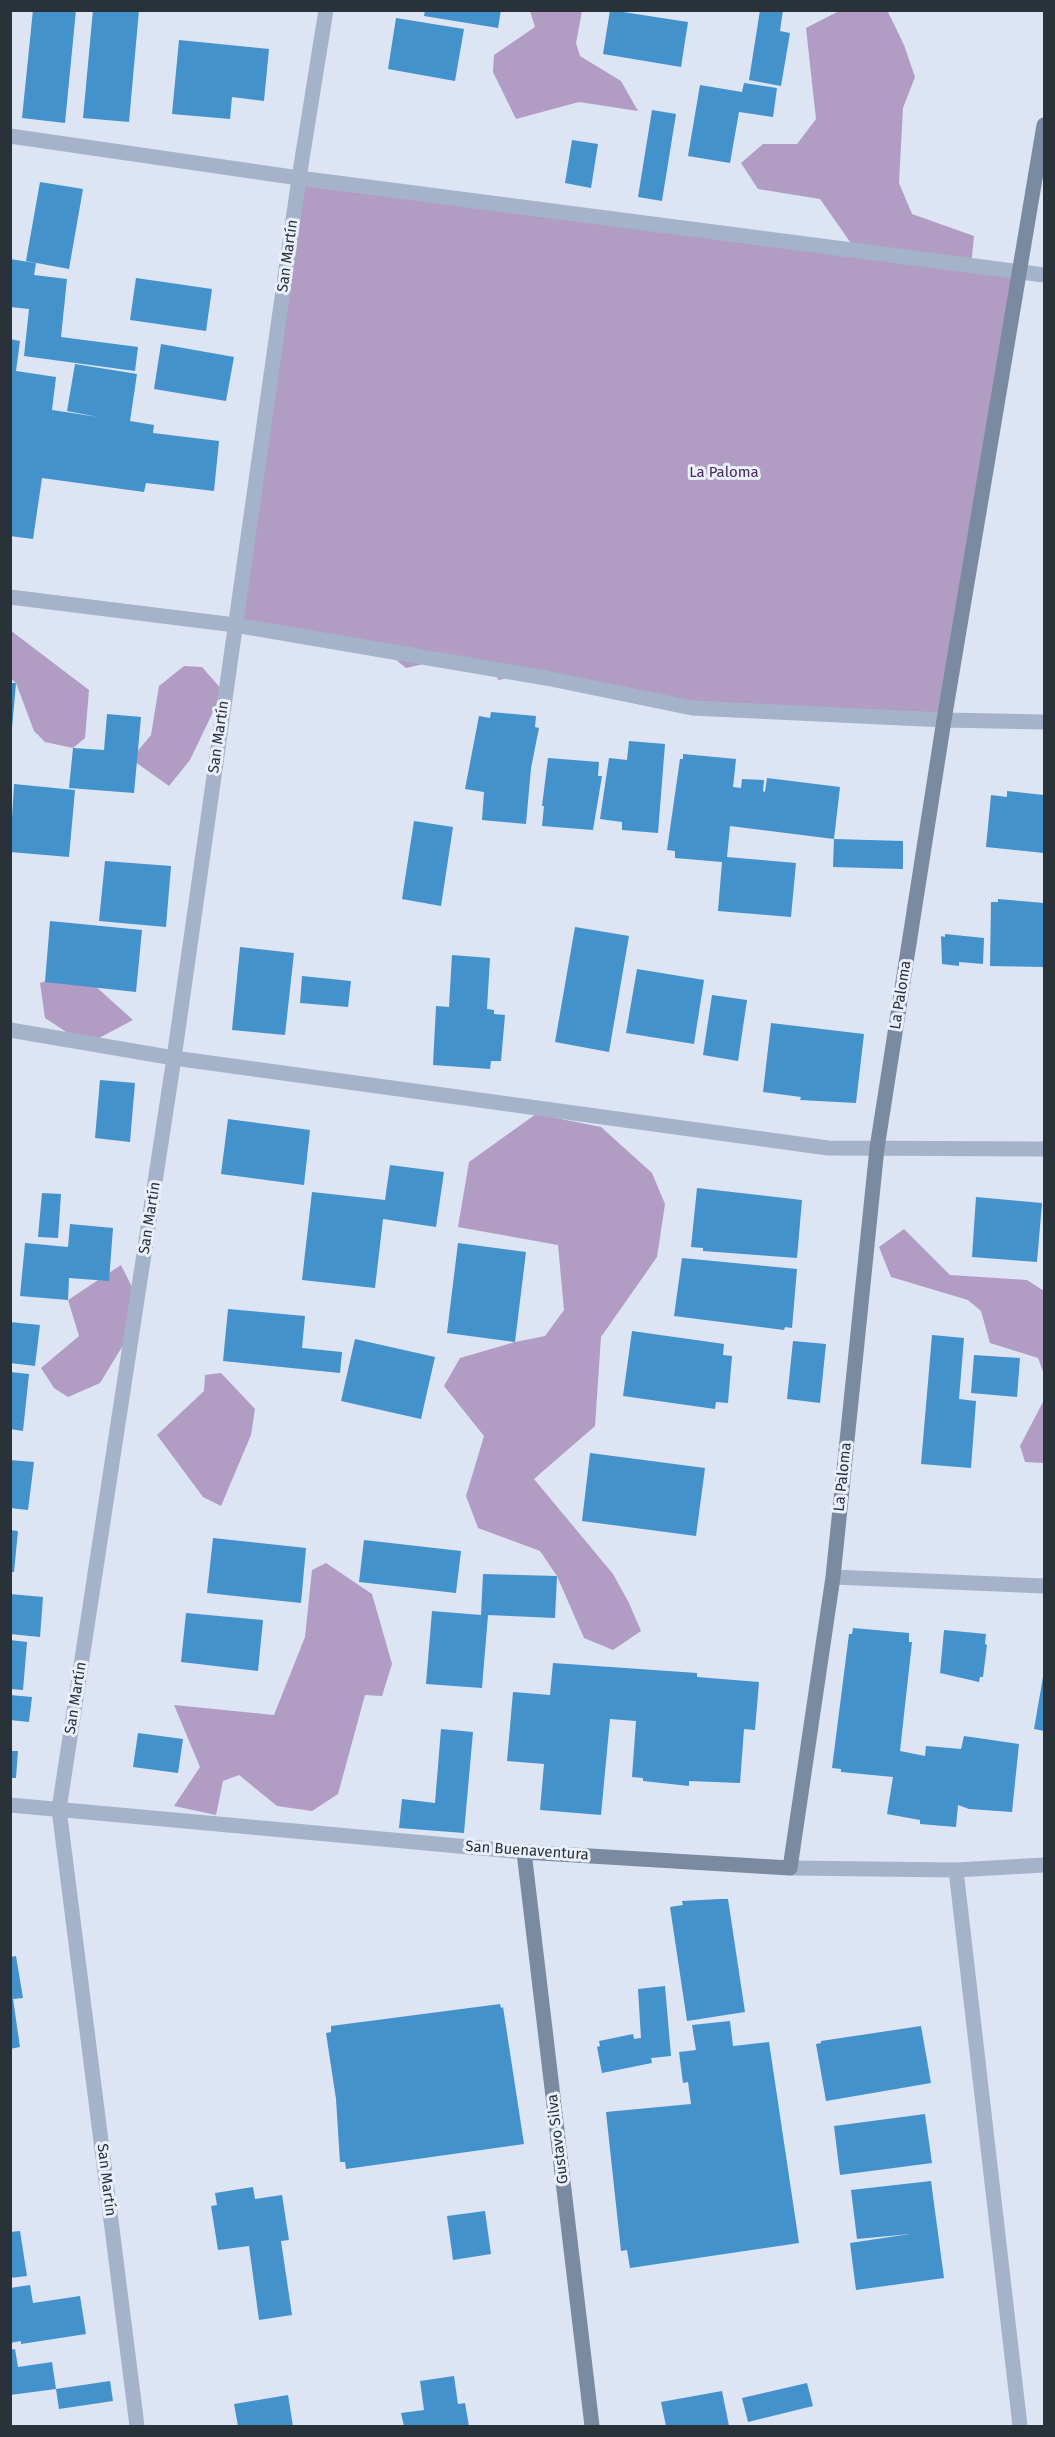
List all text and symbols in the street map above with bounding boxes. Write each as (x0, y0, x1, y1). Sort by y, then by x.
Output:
street label: San Martín (274, 219, 302, 293)
park label: La Paloma (689, 464, 759, 482)
street label: San Martín (205, 700, 233, 774)
street label: La Paloma (887, 959, 915, 1031)
street label: San Martín (135, 1180, 165, 1256)
street label: La Paloma (830, 1442, 856, 1512)
street label: San Martín (61, 1660, 91, 1736)
street label: San Buenaventura (465, 1838, 589, 1864)
street label: Gustavo Silva (544, 2093, 572, 2185)
street label: San Martín (93, 2143, 119, 2217)

